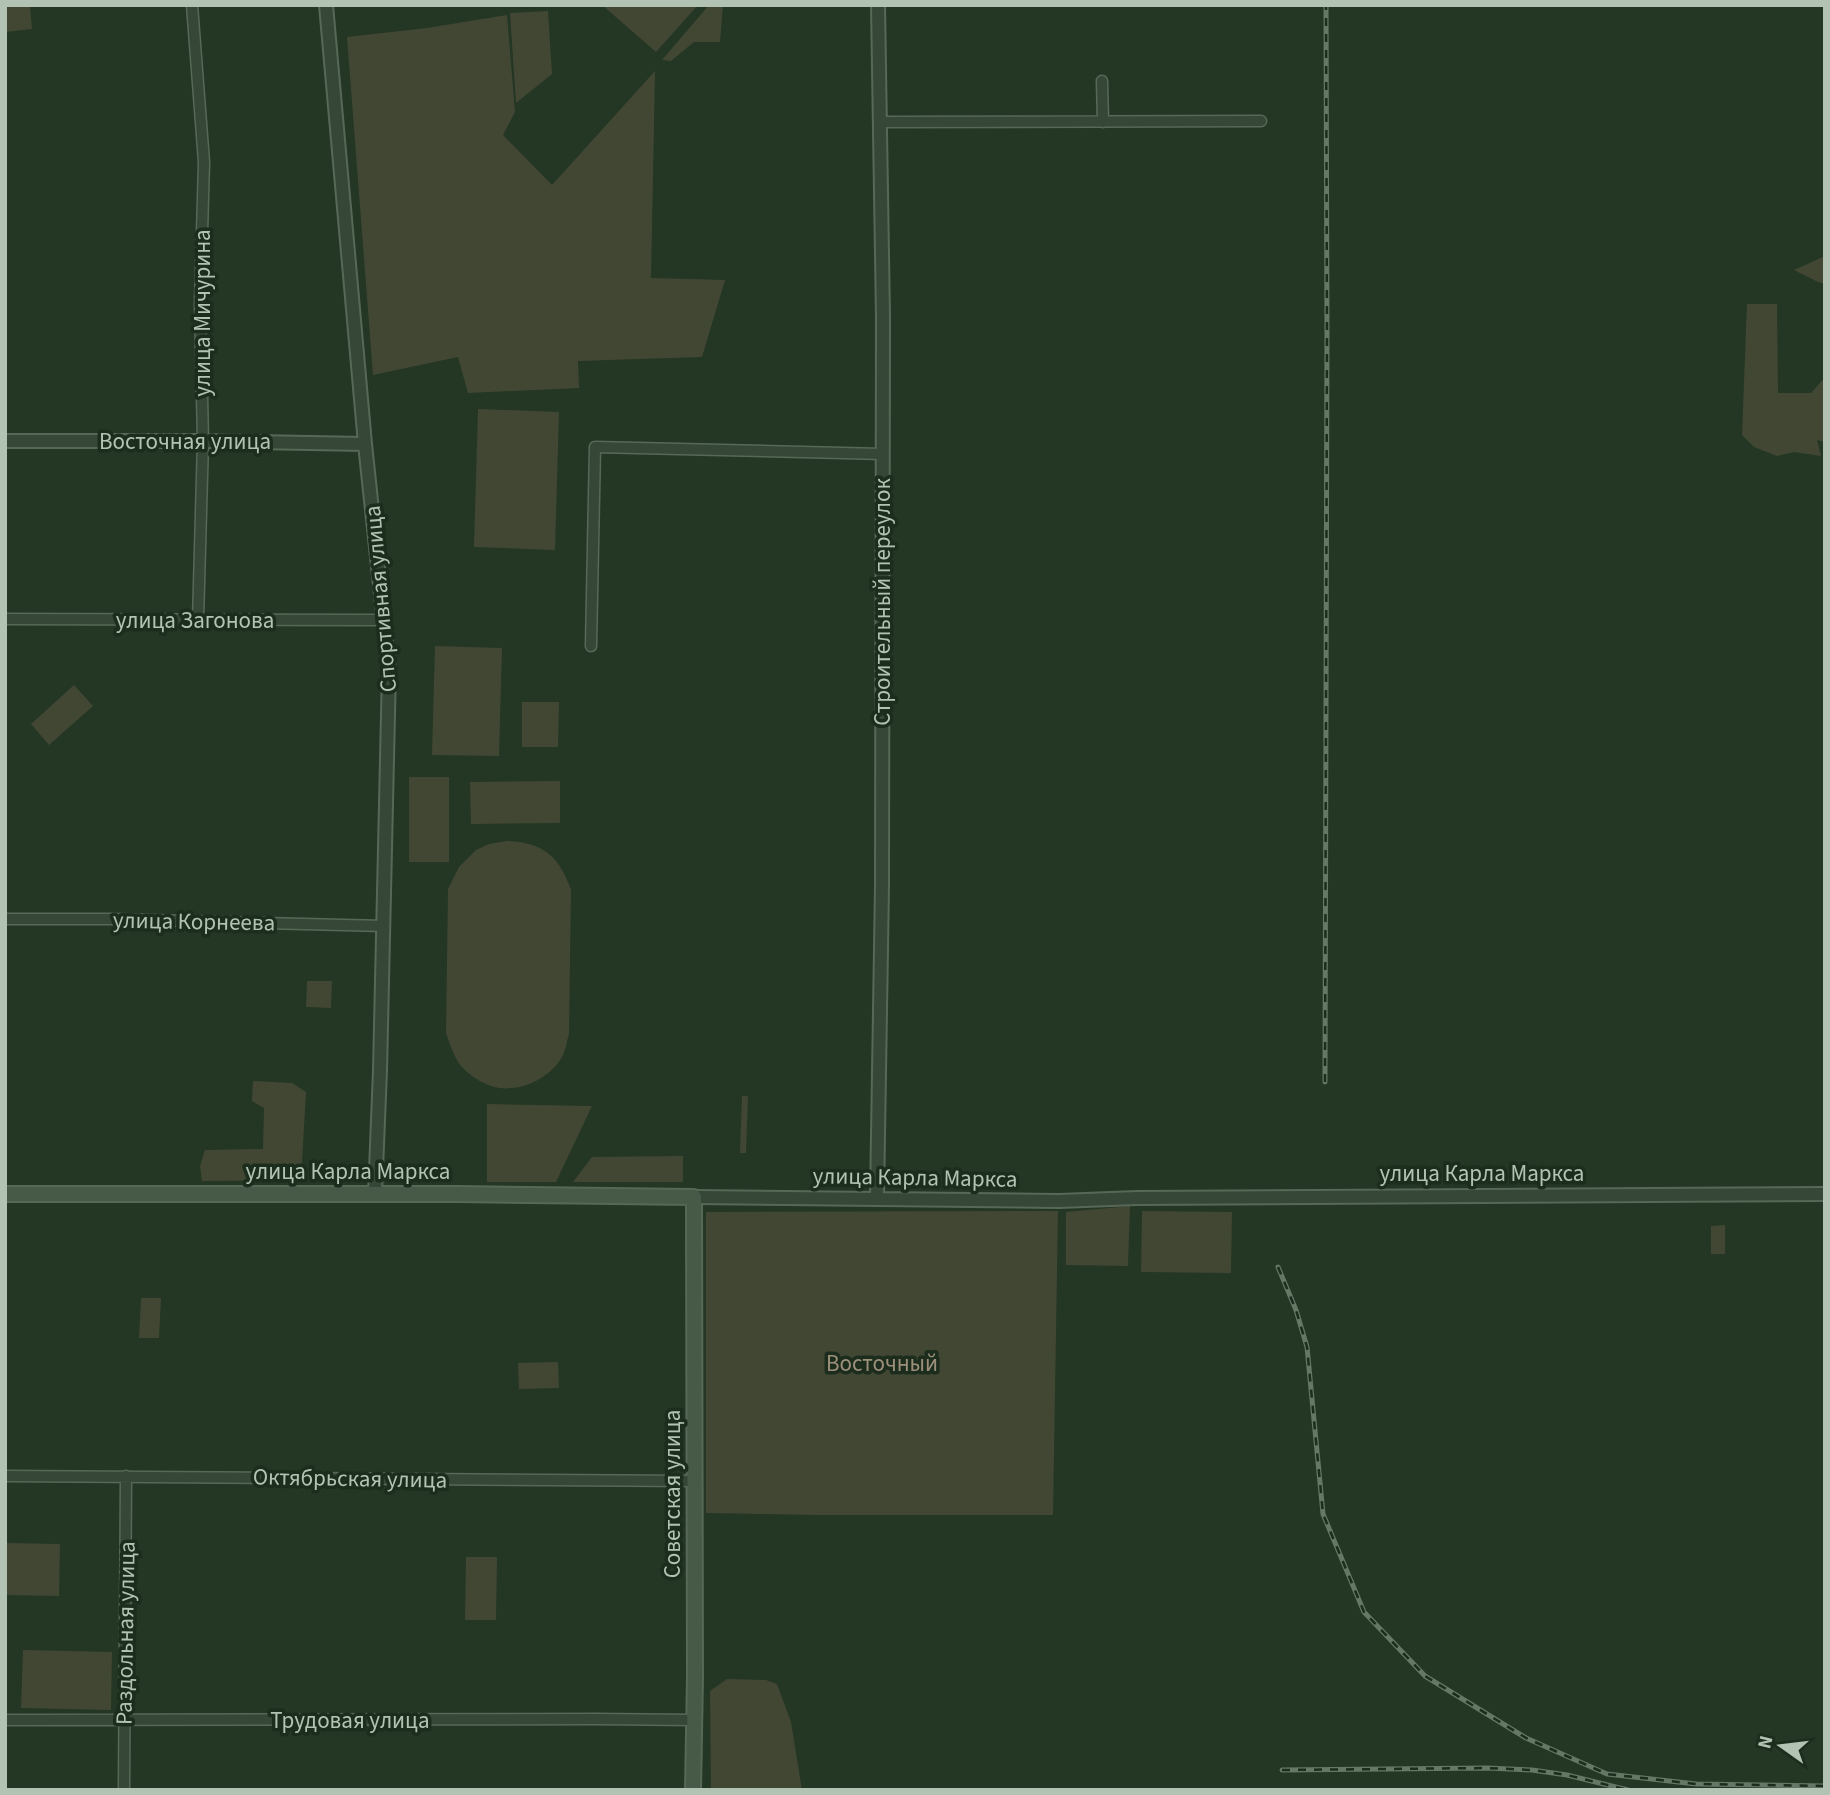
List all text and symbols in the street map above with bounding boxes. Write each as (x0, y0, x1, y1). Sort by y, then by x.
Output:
street label: улица Мичурина (186, 229, 219, 397)
street label: Восточная улица (99, 425, 271, 458)
street label: Строительный переулок (866, 478, 899, 726)
street label: Спортивная улица (356, 504, 405, 694)
street label: улица Загонова (116, 604, 274, 637)
street label: улица Корнеева (113, 904, 275, 939)
street label: улица Карла Маркса (246, 1155, 450, 1188)
street label: улица Карла Маркса (1380, 1157, 1584, 1190)
street label: улица Карла Маркса (812, 1159, 1018, 1196)
park label: Восточный (826, 1347, 938, 1380)
street label: Советская улица (656, 1410, 689, 1578)
street label: Октябрьская улица (253, 1460, 447, 1497)
street label: Раздольная улица (107, 1541, 144, 1725)
street label: Трудовая улица (270, 1704, 430, 1737)
north arrow (1746, 1711, 1816, 1781)
text: N (1751, 1733, 1781, 1752)

